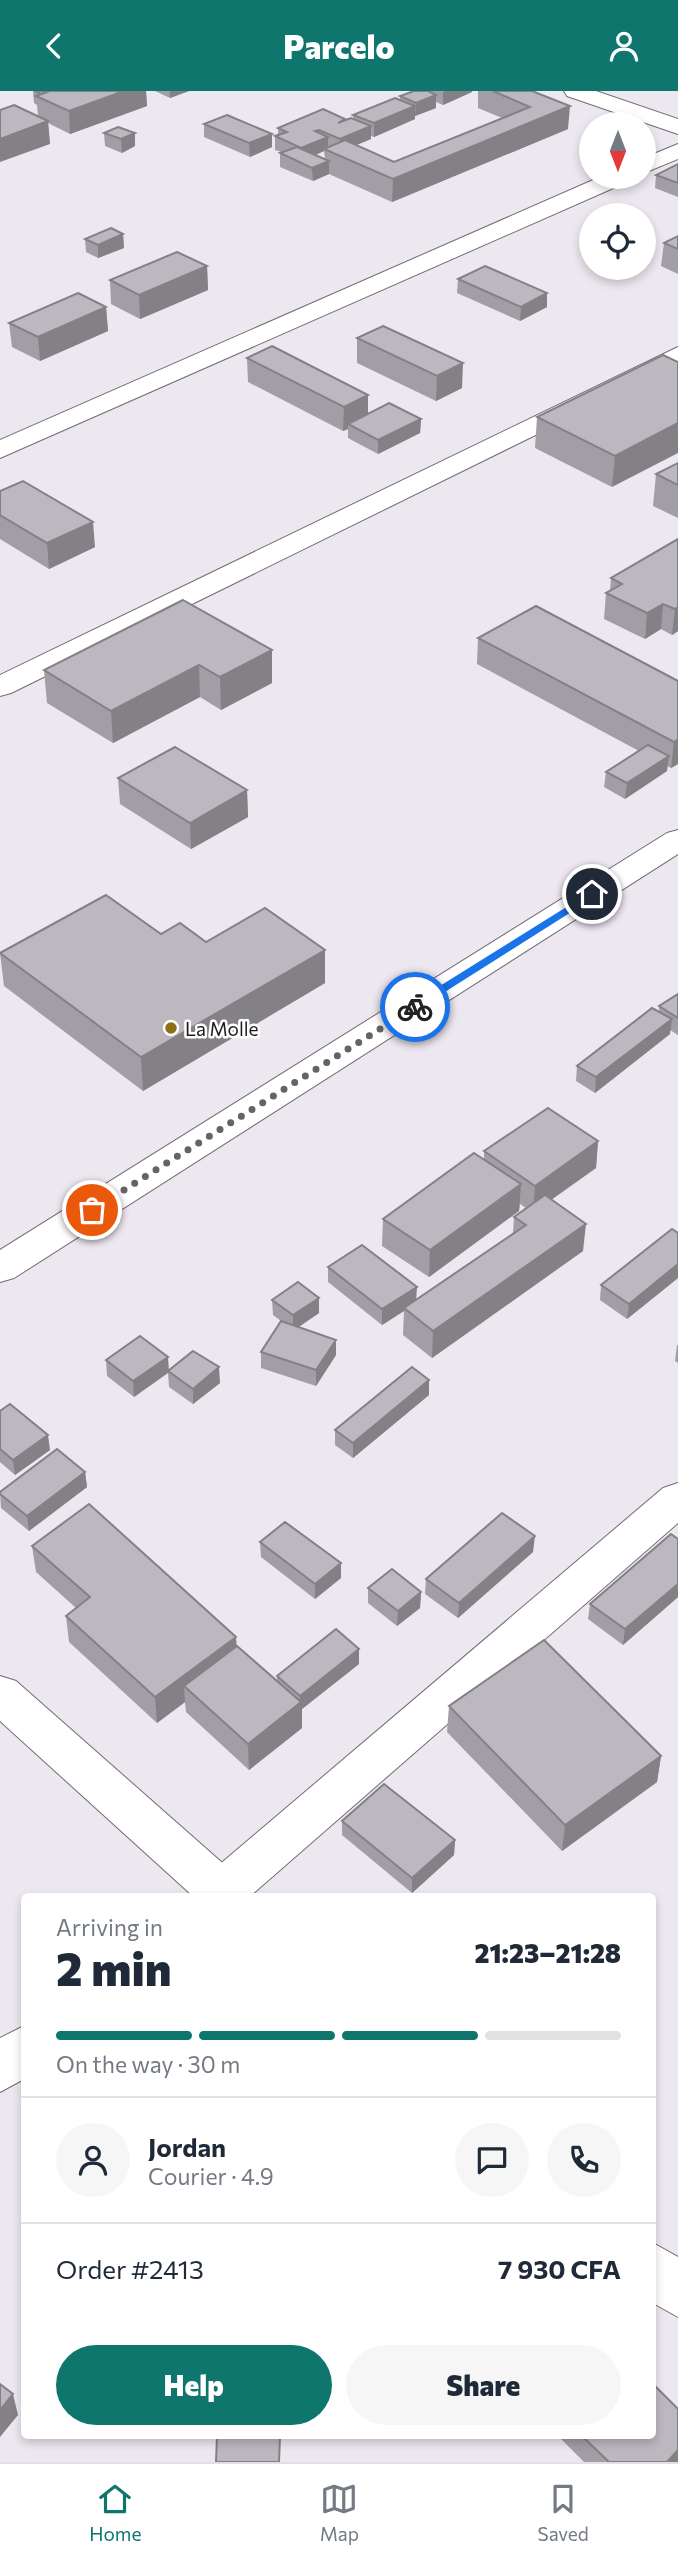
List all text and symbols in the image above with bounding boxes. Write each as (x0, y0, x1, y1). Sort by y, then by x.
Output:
text: Parcelo (283, 26, 395, 66)
icon: back (35, 27, 73, 65)
icon: person (605, 27, 643, 65)
north arrow (579, 112, 656, 189)
map controls (579, 112, 656, 280)
button: locate (579, 203, 656, 280)
pin (562, 864, 622, 924)
icon: home (573, 875, 611, 913)
courier (380, 972, 450, 1042)
icon: bike (396, 988, 434, 1026)
place label: La Molle (185, 1017, 259, 1040)
marker: La Molle (163, 1020, 179, 1036)
pin (62, 1180, 122, 1240)
icon: bag (73, 1191, 111, 1229)
text: Arriving in (56, 1913, 163, 1941)
text: 21:23–21:28 (474, 1937, 621, 1968)
text: 2 min (56, 1939, 172, 1995)
text: On the way · 30 m (56, 2050, 240, 2078)
button: person (56, 2123, 130, 2197)
button: chat (455, 2123, 529, 2197)
button: phone (547, 2123, 621, 2197)
text: Jordan (148, 2131, 226, 2162)
text: Courier · 4.9 (148, 2162, 274, 2190)
text: Order #2413 (56, 2253, 204, 2284)
text: 7 930 CFA (498, 2253, 621, 2284)
button: Help (56, 2345, 332, 2425)
button: Share (346, 2345, 621, 2425)
tab: Home (89, 2480, 141, 2545)
tab: Map (320, 2480, 359, 2545)
tab: Saved (537, 2480, 589, 2545)

